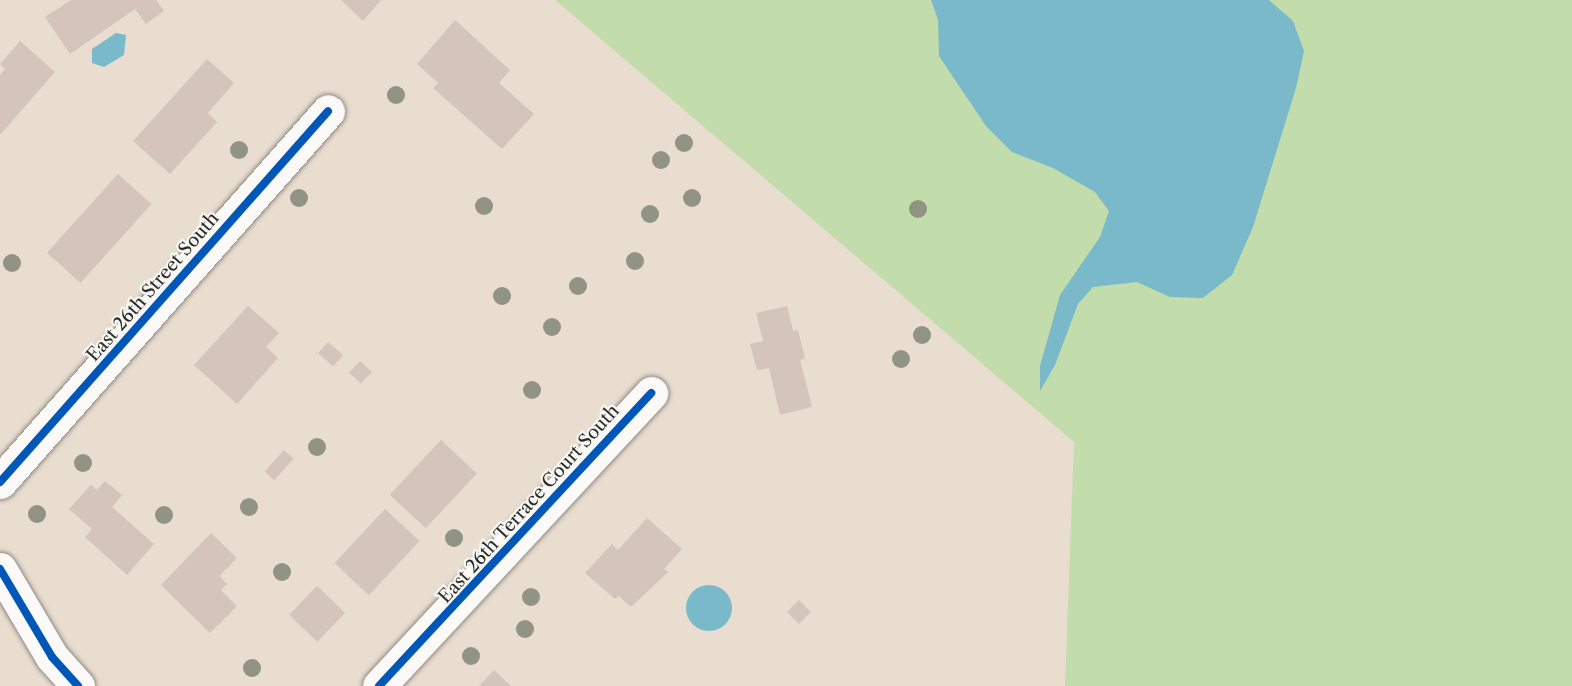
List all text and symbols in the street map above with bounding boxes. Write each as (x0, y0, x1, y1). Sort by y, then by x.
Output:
street label: East 26th Street South (82, 208, 224, 366)
street label: East 26th Terrace Court South (434, 400, 624, 608)

